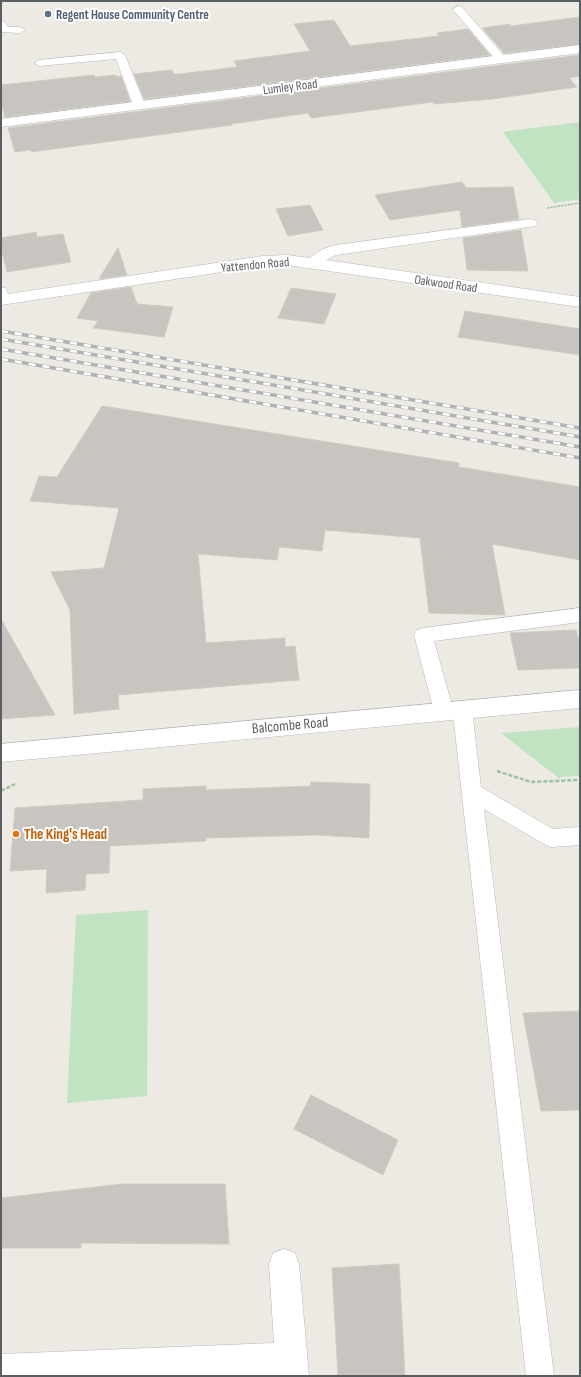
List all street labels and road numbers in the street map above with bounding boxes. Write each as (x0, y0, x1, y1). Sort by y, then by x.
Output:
street label: Lumley Road (262, 76, 318, 98)
street label: Yattendon Road (220, 254, 290, 276)
street label: Oakwood Road (413, 272, 478, 296)
street label: Balcombe Road (251, 713, 329, 738)

